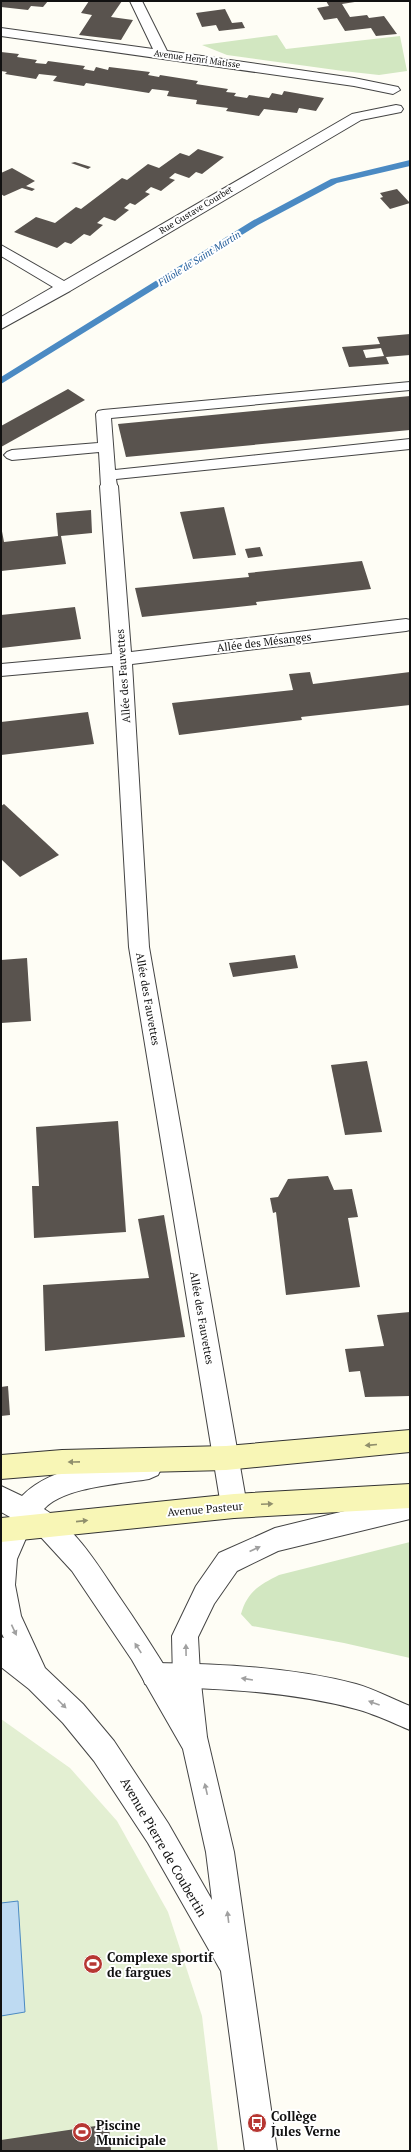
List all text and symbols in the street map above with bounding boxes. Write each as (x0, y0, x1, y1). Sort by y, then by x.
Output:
street label: Avenue Henri Matisse (153, 47, 241, 71)
street label: Rue Gustave Courbet (157, 183, 236, 237)
water label: Filiole de Saint Martin (155, 228, 243, 290)
street label: Allée des Fauvettes (113, 628, 133, 723)
street label: Allée des Mésanges (216, 629, 312, 655)
street label: Allée des Fauvettes (133, 951, 163, 1047)
street label: Allée des Fauvettes (187, 1270, 217, 1366)
one-way arrow (365, 1441, 377, 1448)
one-way arrow (67, 1459, 80, 1465)
street label: Avenue Pasteur (167, 1499, 244, 1519)
one-way arrow (261, 1501, 273, 1508)
one-way arrow (76, 1518, 88, 1525)
one-way arrow (250, 1546, 261, 1552)
one-way arrow (11, 1625, 17, 1636)
one-way arrow (134, 1643, 142, 1653)
one-way arrow (183, 1643, 189, 1656)
one-way arrow (241, 1676, 253, 1682)
one-way arrow (57, 1699, 67, 1709)
one-way arrow (368, 1699, 380, 1705)
street label: Avenue Pierre de Coubertin (117, 1774, 212, 1920)
one-way arrow (202, 1783, 208, 1795)
one-way arrow (225, 1911, 231, 1923)
place label: Complexe sportif de fargues (107, 1948, 214, 1981)
sports icon: Complexe sportif de fargues (82, 1953, 104, 1975)
place label: Collège Jules Verne (271, 2107, 341, 2140)
bus stop icon: Collège Jules Verne (246, 2112, 268, 2134)
place label: Piscine Municipale (96, 2116, 166, 2149)
sports icon: Piscine Municipale (71, 2121, 93, 2143)

